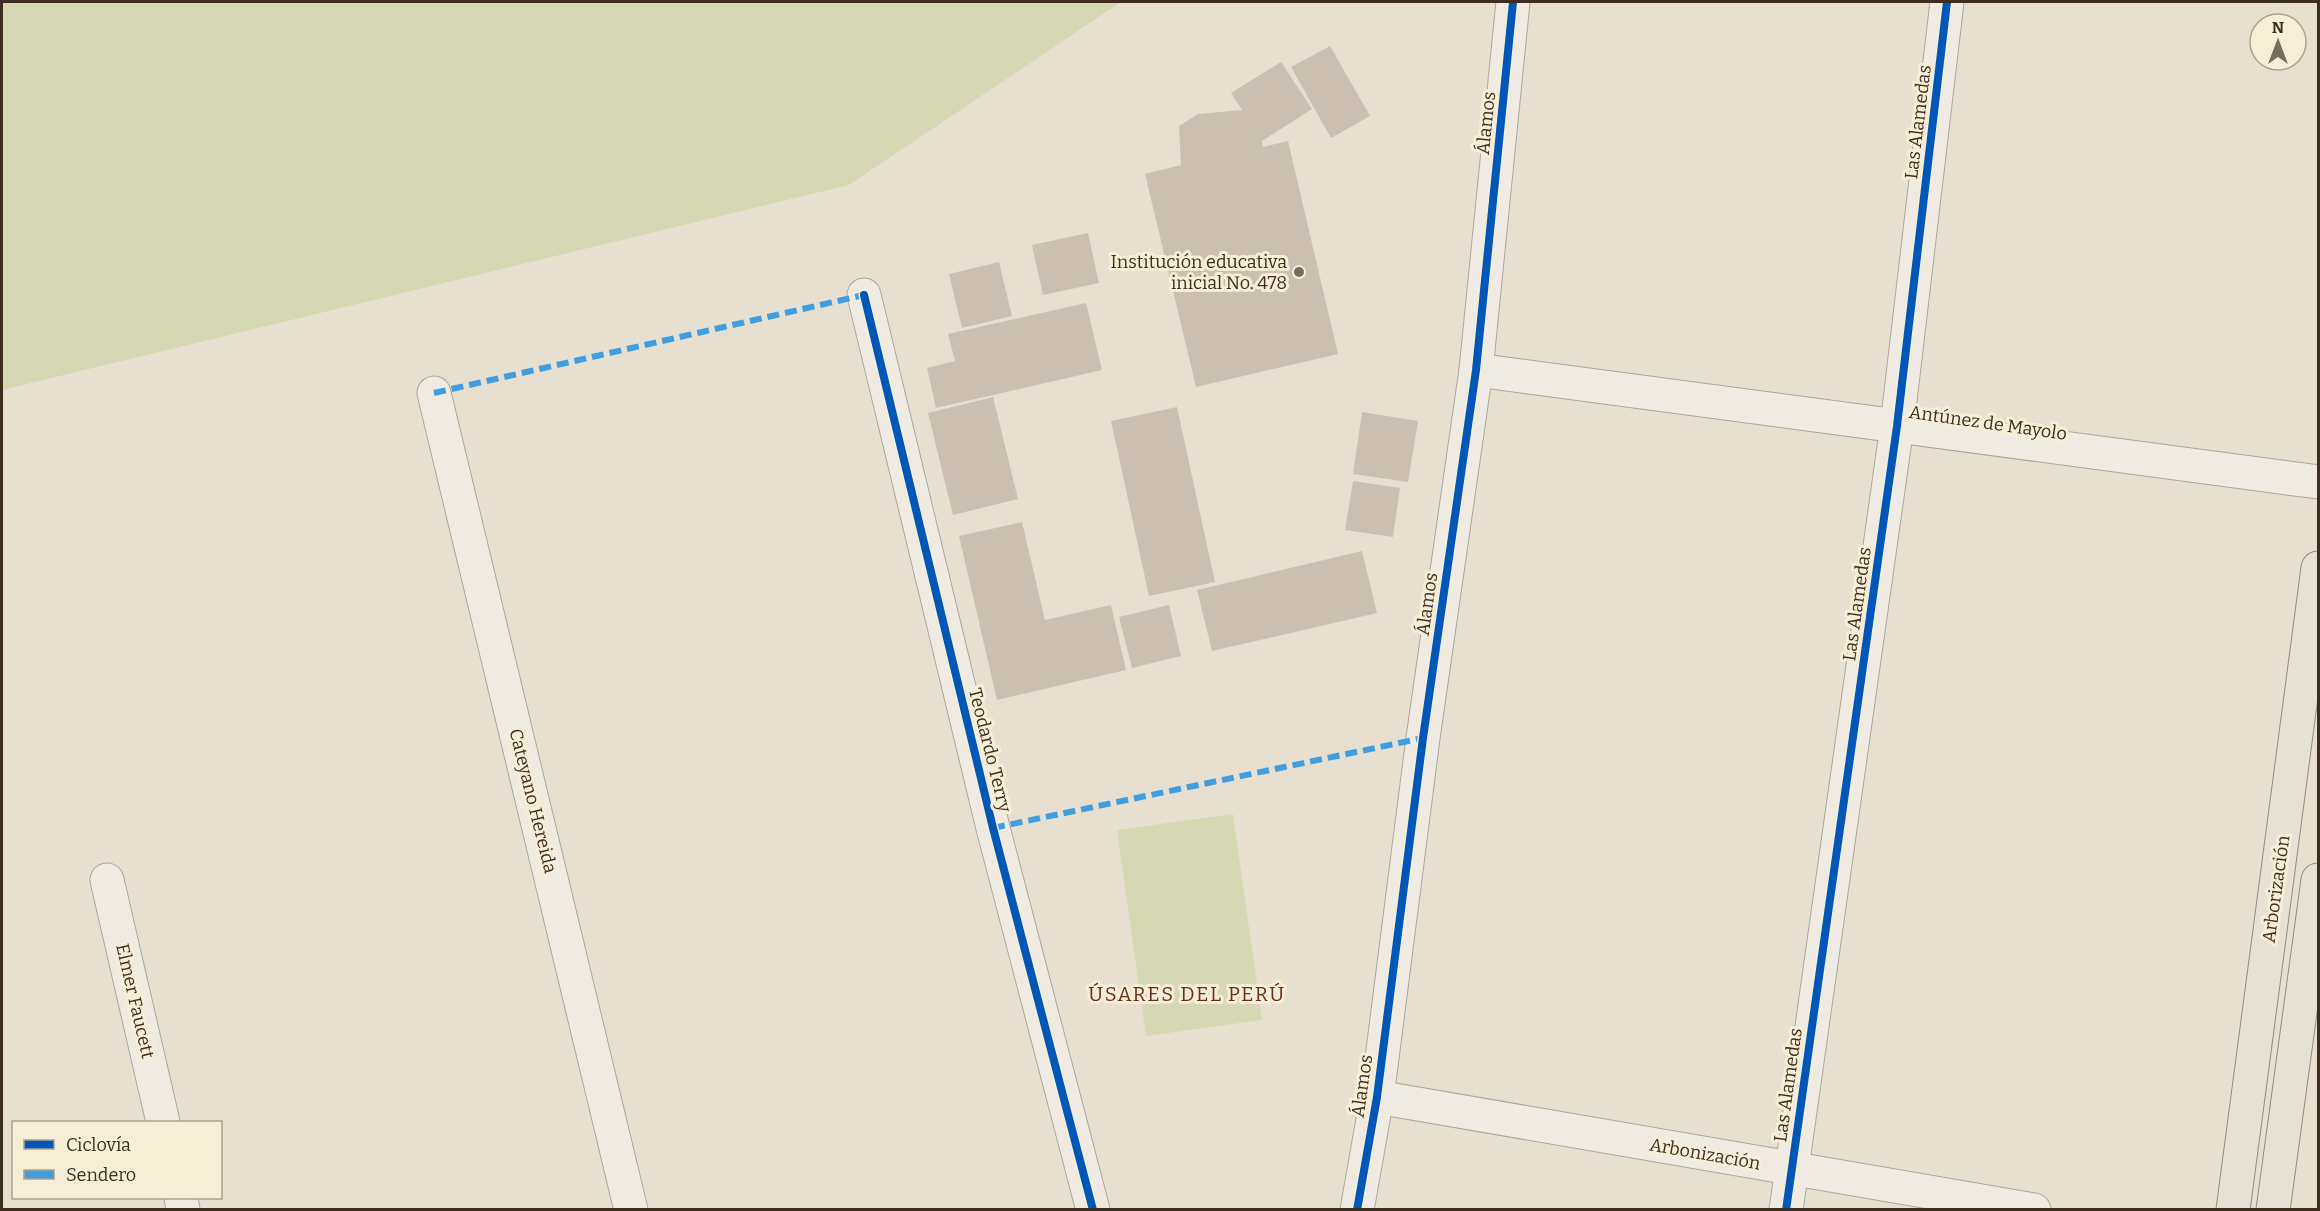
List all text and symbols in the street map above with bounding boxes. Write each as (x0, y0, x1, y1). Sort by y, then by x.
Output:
north arrow (2248, 12, 2308, 72)
text: N (2272, 18, 2284, 37)
street label: Las Alamedas (1900, 64, 1936, 180)
street label: Álamos (1472, 90, 1500, 156)
place label: Institución educativa inicial No. 478 (1110, 251, 1287, 294)
marker: Institución educativa inicial No. 478 (1292, 265, 1306, 279)
street label: Antúnez de Mayolo (1908, 401, 2068, 445)
street label: Las Alamedas (1838, 546, 1876, 662)
street label: Álamos (1412, 571, 1442, 637)
street label: Teodardo Terry (964, 686, 1016, 815)
street label: Cateyano Hereida (504, 726, 562, 876)
street label: Arborización (2258, 833, 2295, 944)
street label: Elmer Faucett (111, 941, 159, 1061)
district label: ÚSARES DEL PERÚ (1088, 982, 1286, 1006)
street label: Las Alamedas (1769, 1027, 1807, 1143)
street label: Álamos (1347, 1053, 1377, 1119)
legend (12, 1121, 222, 1199)
street label: Arbonización (1648, 1133, 1763, 1175)
text: Ciclovía (66, 1134, 131, 1156)
text: Sendero (66, 1164, 136, 1186)

